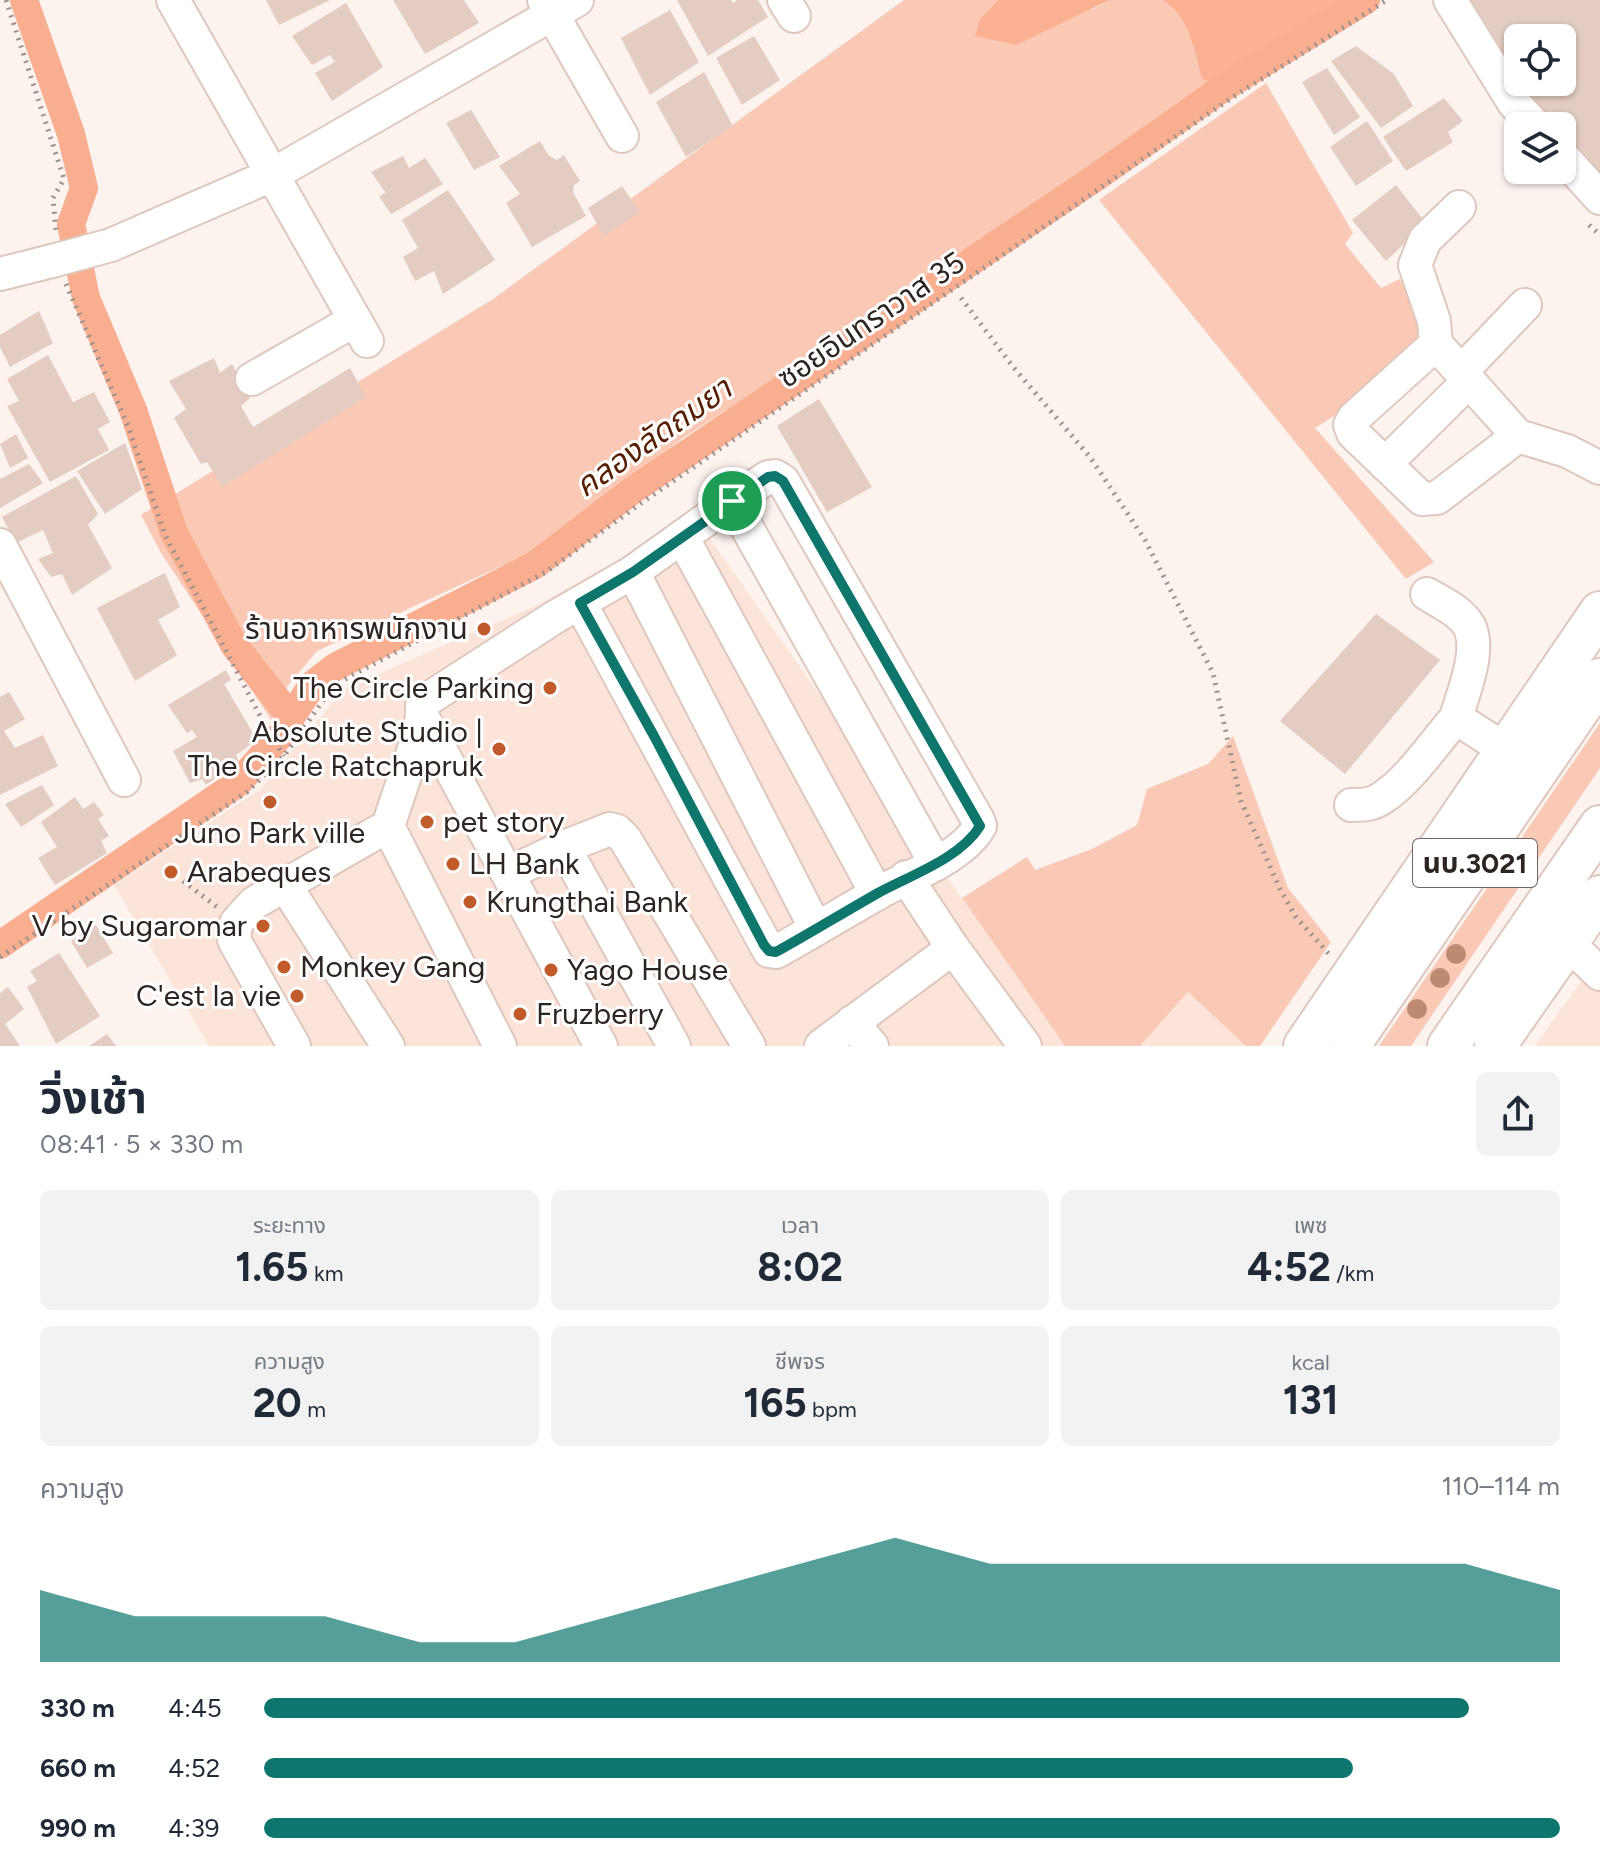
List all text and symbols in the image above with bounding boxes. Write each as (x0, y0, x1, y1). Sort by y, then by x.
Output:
map controls (1504, 24, 1576, 184)
button: locate (1504, 24, 1576, 96)
button: layers (1504, 112, 1576, 184)
street label: ซอยอินทราวาส 35 (770, 243, 971, 396)
water label: คลองลัดถมยา (567, 368, 740, 505)
pin (698, 467, 766, 535)
icon: arrive (710, 479, 754, 523)
place label: ร้านอาหารพนักงาน (245, 610, 468, 647)
marker: ร้านอาหารพนักงาน (475, 620, 493, 638)
place label: The Circle Parking (293, 669, 534, 706)
marker: The Circle Parking (541, 679, 559, 697)
place label: Absolute Studio | The Circle Ratchapruk (188, 713, 483, 784)
marker: Absolute Studio | The Circle Ratchapruk (490, 740, 508, 758)
marker: Juno Park ville (261, 793, 279, 811)
place label: pet story (443, 803, 565, 840)
marker: pet story (418, 813, 436, 831)
place label: Juno Park ville (175, 814, 365, 851)
road number: นบ.3021 (1413, 839, 1537, 887)
place label: LH Bank (469, 845, 580, 882)
place label: Arabeques (187, 853, 331, 890)
marker: LH Bank (444, 855, 462, 873)
marker: Arabeques (162, 863, 180, 881)
place label: Krungthai Bank (486, 883, 689, 920)
marker: Krungthai Bank (461, 893, 479, 911)
place label: V by Sugaromar (32, 907, 247, 944)
marker: V by Sugaromar (254, 917, 272, 935)
place label: Monkey Gang (300, 948, 485, 985)
place label: Yago House (567, 951, 728, 988)
marker: Monkey Gang (275, 958, 293, 976)
marker: Yago House (542, 961, 560, 979)
place label: C'est la vie (136, 977, 281, 1014)
marker: C'est la vie (288, 987, 306, 1005)
place label: Fruzberry (536, 995, 664, 1032)
marker: Fruzberry (511, 1005, 529, 1023)
text: วิ่งเช้า (40, 1071, 147, 1124)
button: share (1476, 1072, 1560, 1156)
text: 08:41 · 5 × 330 m (40, 1128, 243, 1160)
text: ระยะทาง (253, 1212, 326, 1239)
text: เวลา (781, 1212, 819, 1239)
text: เพซ (1294, 1212, 1327, 1239)
text: 1.65 (235, 1243, 309, 1291)
text: 8:02 (757, 1243, 843, 1291)
text: 4:52 (1247, 1243, 1331, 1291)
text: km (309, 1260, 343, 1287)
text: /km (1331, 1260, 1374, 1287)
text: ความสูง (254, 1348, 325, 1375)
text: ชีพจร (775, 1348, 825, 1375)
text: kcal (1291, 1349, 1330, 1376)
text: 131 (1283, 1376, 1339, 1424)
text: 20 (253, 1379, 302, 1427)
text: 165 (743, 1379, 807, 1427)
text: m (302, 1396, 326, 1423)
text: bpm (807, 1396, 857, 1423)
text: 110–114 m (1441, 1470, 1560, 1502)
text: ความสูง (40, 1473, 124, 1505)
text: 330 m (40, 1692, 115, 1724)
text: 4:45 (168, 1692, 222, 1724)
text: 660 m (40, 1752, 116, 1784)
text: 4:52 (168, 1752, 220, 1784)
text: 990 m (40, 1812, 116, 1844)
text: 4:39 (168, 1812, 220, 1844)

